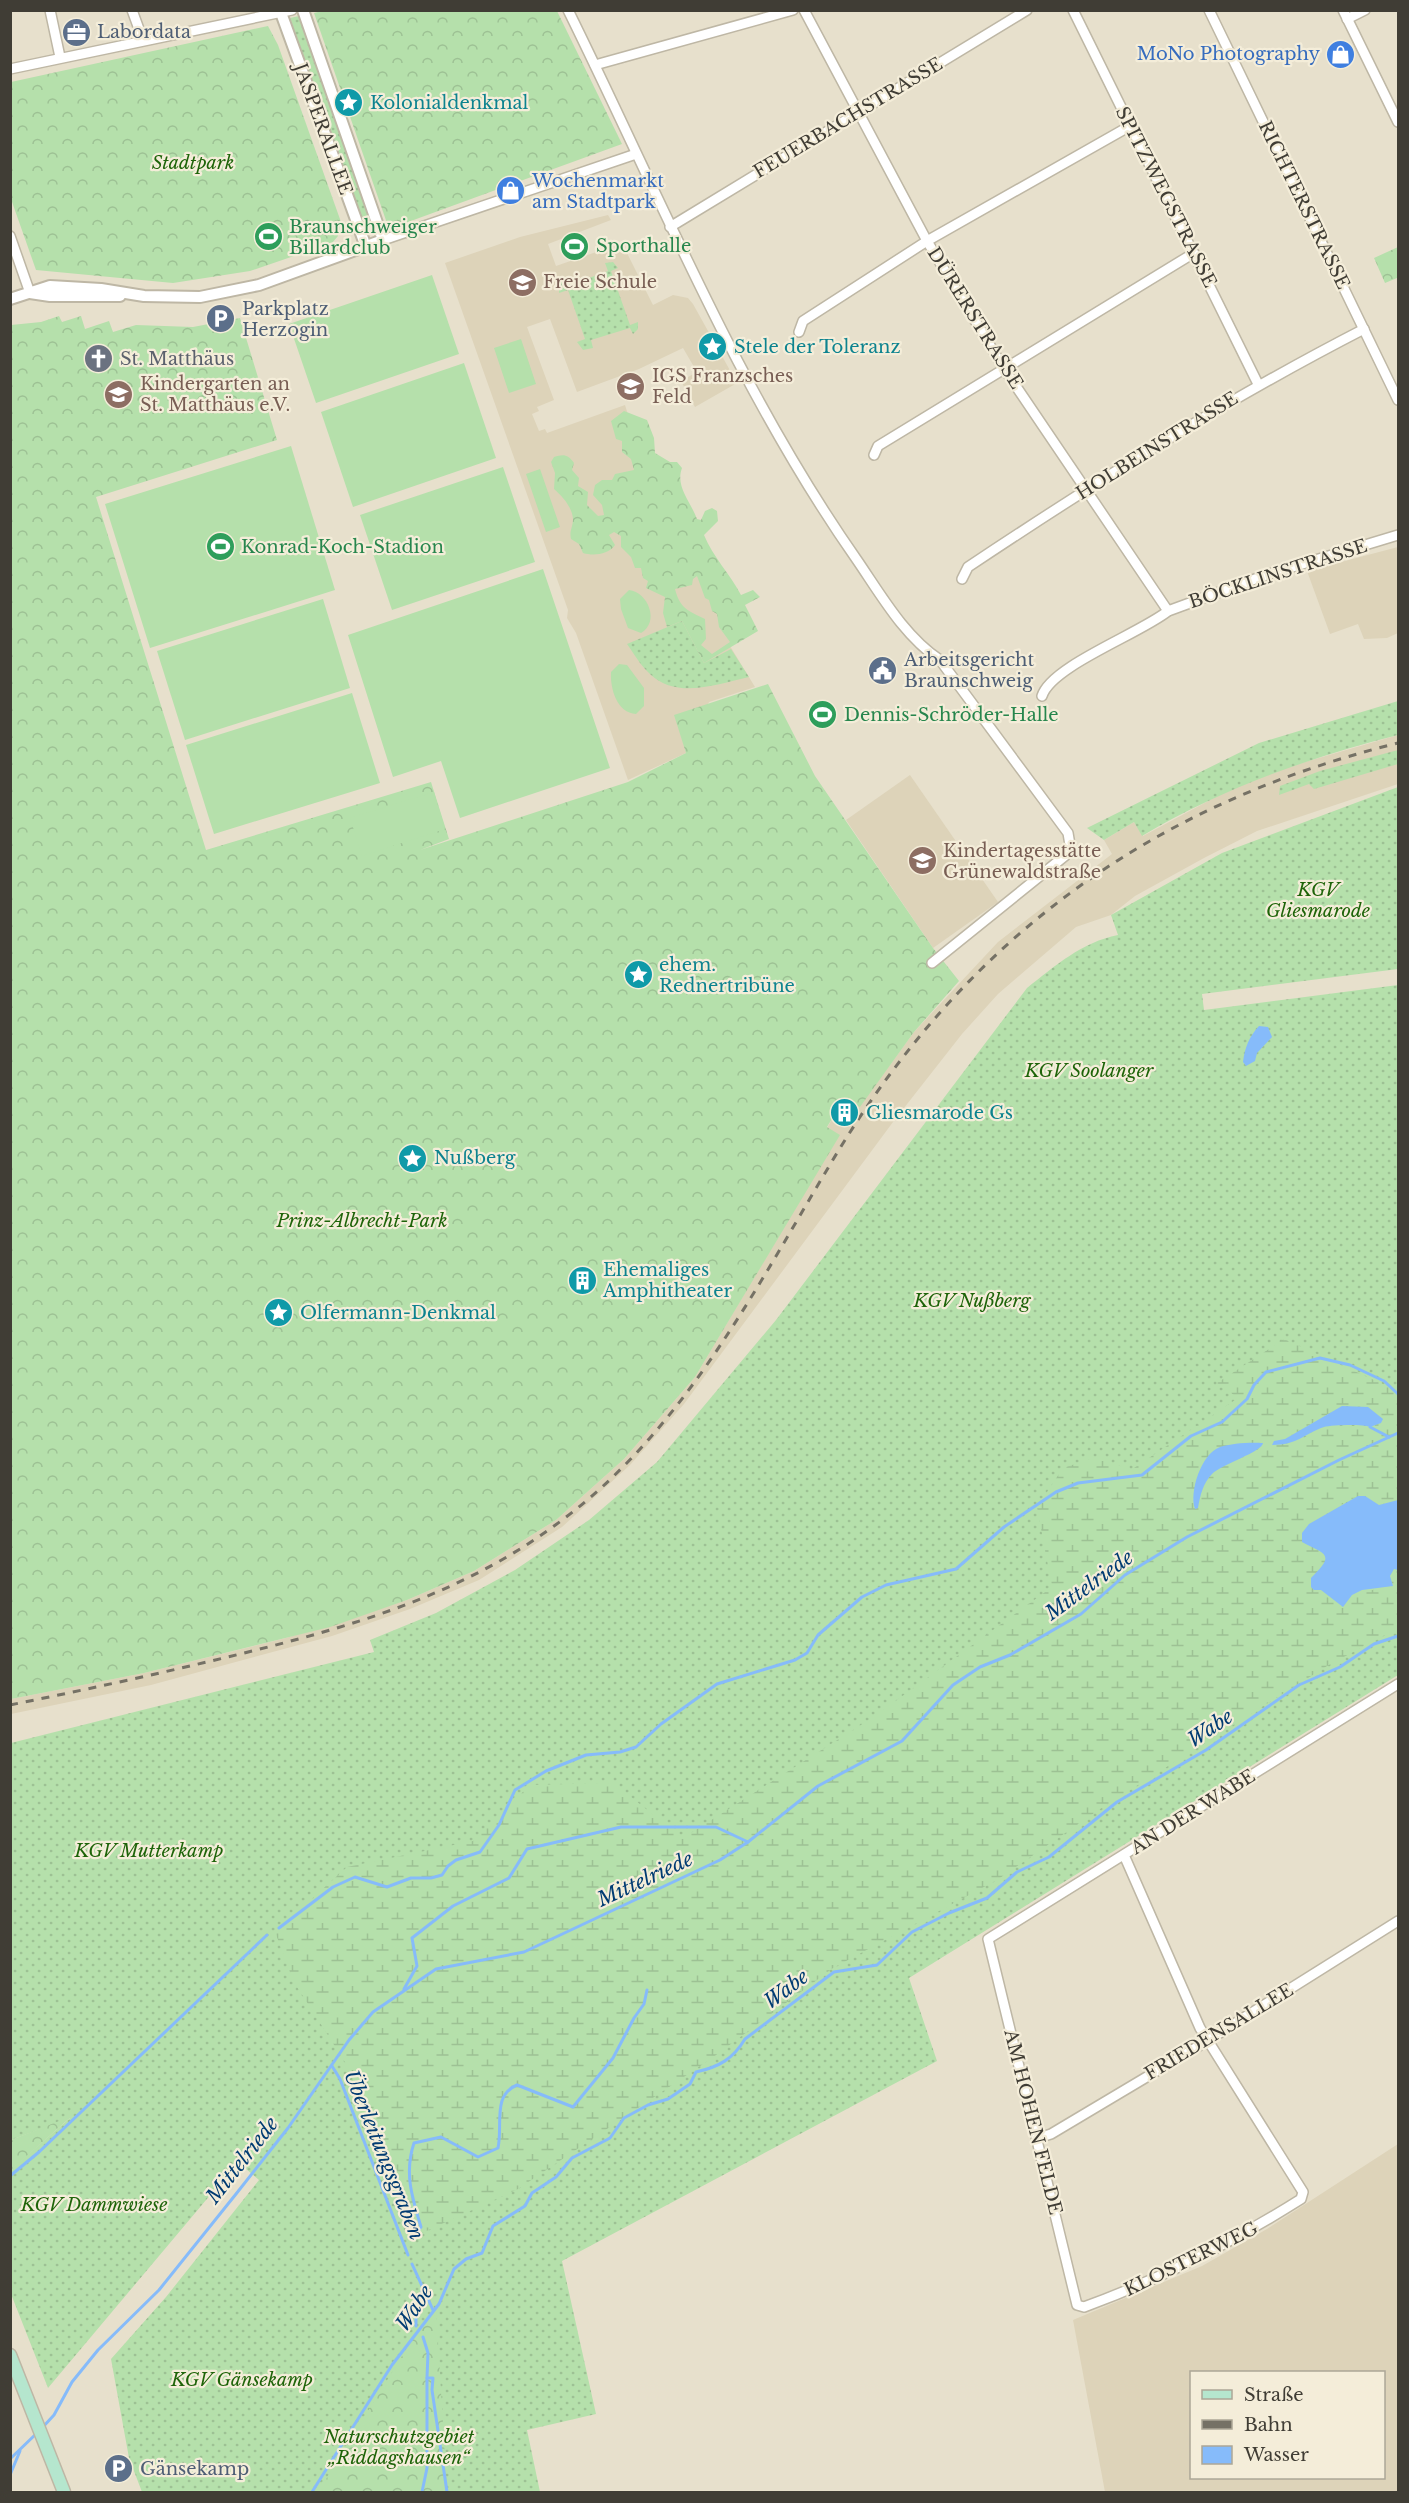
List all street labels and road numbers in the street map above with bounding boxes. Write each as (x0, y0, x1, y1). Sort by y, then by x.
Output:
street label: FEUERBACHSTRASSE (750, 53, 946, 183)
street label: JASPERALLEE (288, 58, 357, 198)
street label: SPITZWEGSTRASSE (1111, 103, 1221, 291)
street label: RICHTERSTRASSE (1254, 117, 1354, 293)
street label: DÜRERSTRASSE (922, 243, 1028, 393)
street label: HOLBEINSTRASSE (1072, 387, 1242, 505)
street label: BÖCKLINSTRASSE (1186, 534, 1370, 613)
street label: AN DER WABE (1126, 1765, 1259, 1860)
street label: FRIEDENSALLEE (1141, 1979, 1297, 2085)
street label: AM HOHEN FELDE (999, 2026, 1067, 2217)
street label: KLOSTERWEG (1120, 2217, 1262, 2301)

